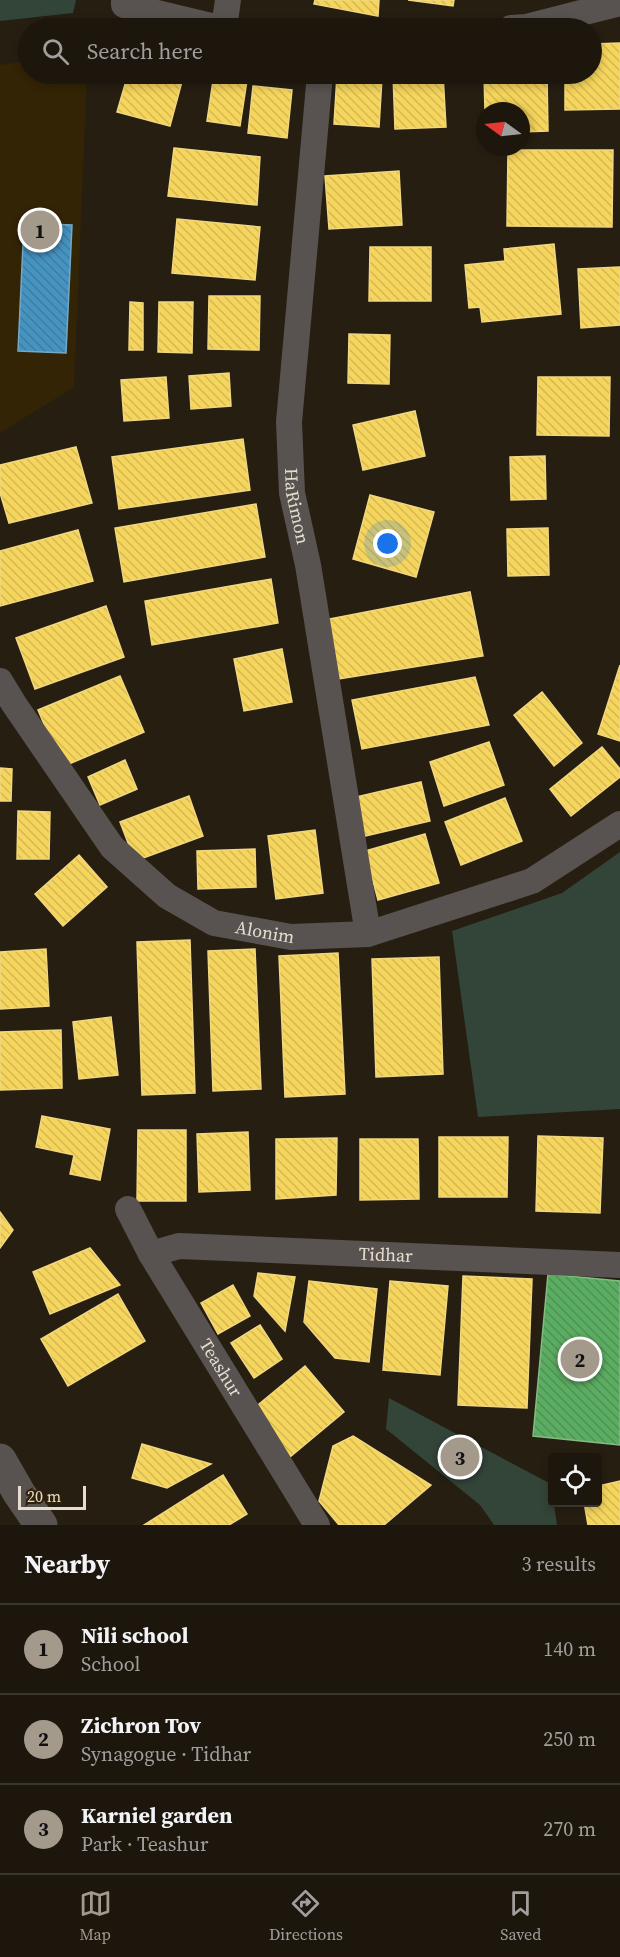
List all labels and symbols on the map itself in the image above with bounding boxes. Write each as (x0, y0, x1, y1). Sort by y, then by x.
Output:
north arrow (476, 102, 530, 156)
pin: 1 (20, 208, 60, 252)
street label: HaRimon (279, 467, 316, 547)
your location (373, 529, 402, 558)
street label: Alonim (233, 914, 297, 949)
street label: Tidhar (358, 1241, 414, 1268)
street label: Teashur (194, 1334, 249, 1402)
pin: 2 (560, 1336, 600, 1382)
pin: 3 (440, 1434, 480, 1480)
scale bar (18, 1483, 86, 1510)

